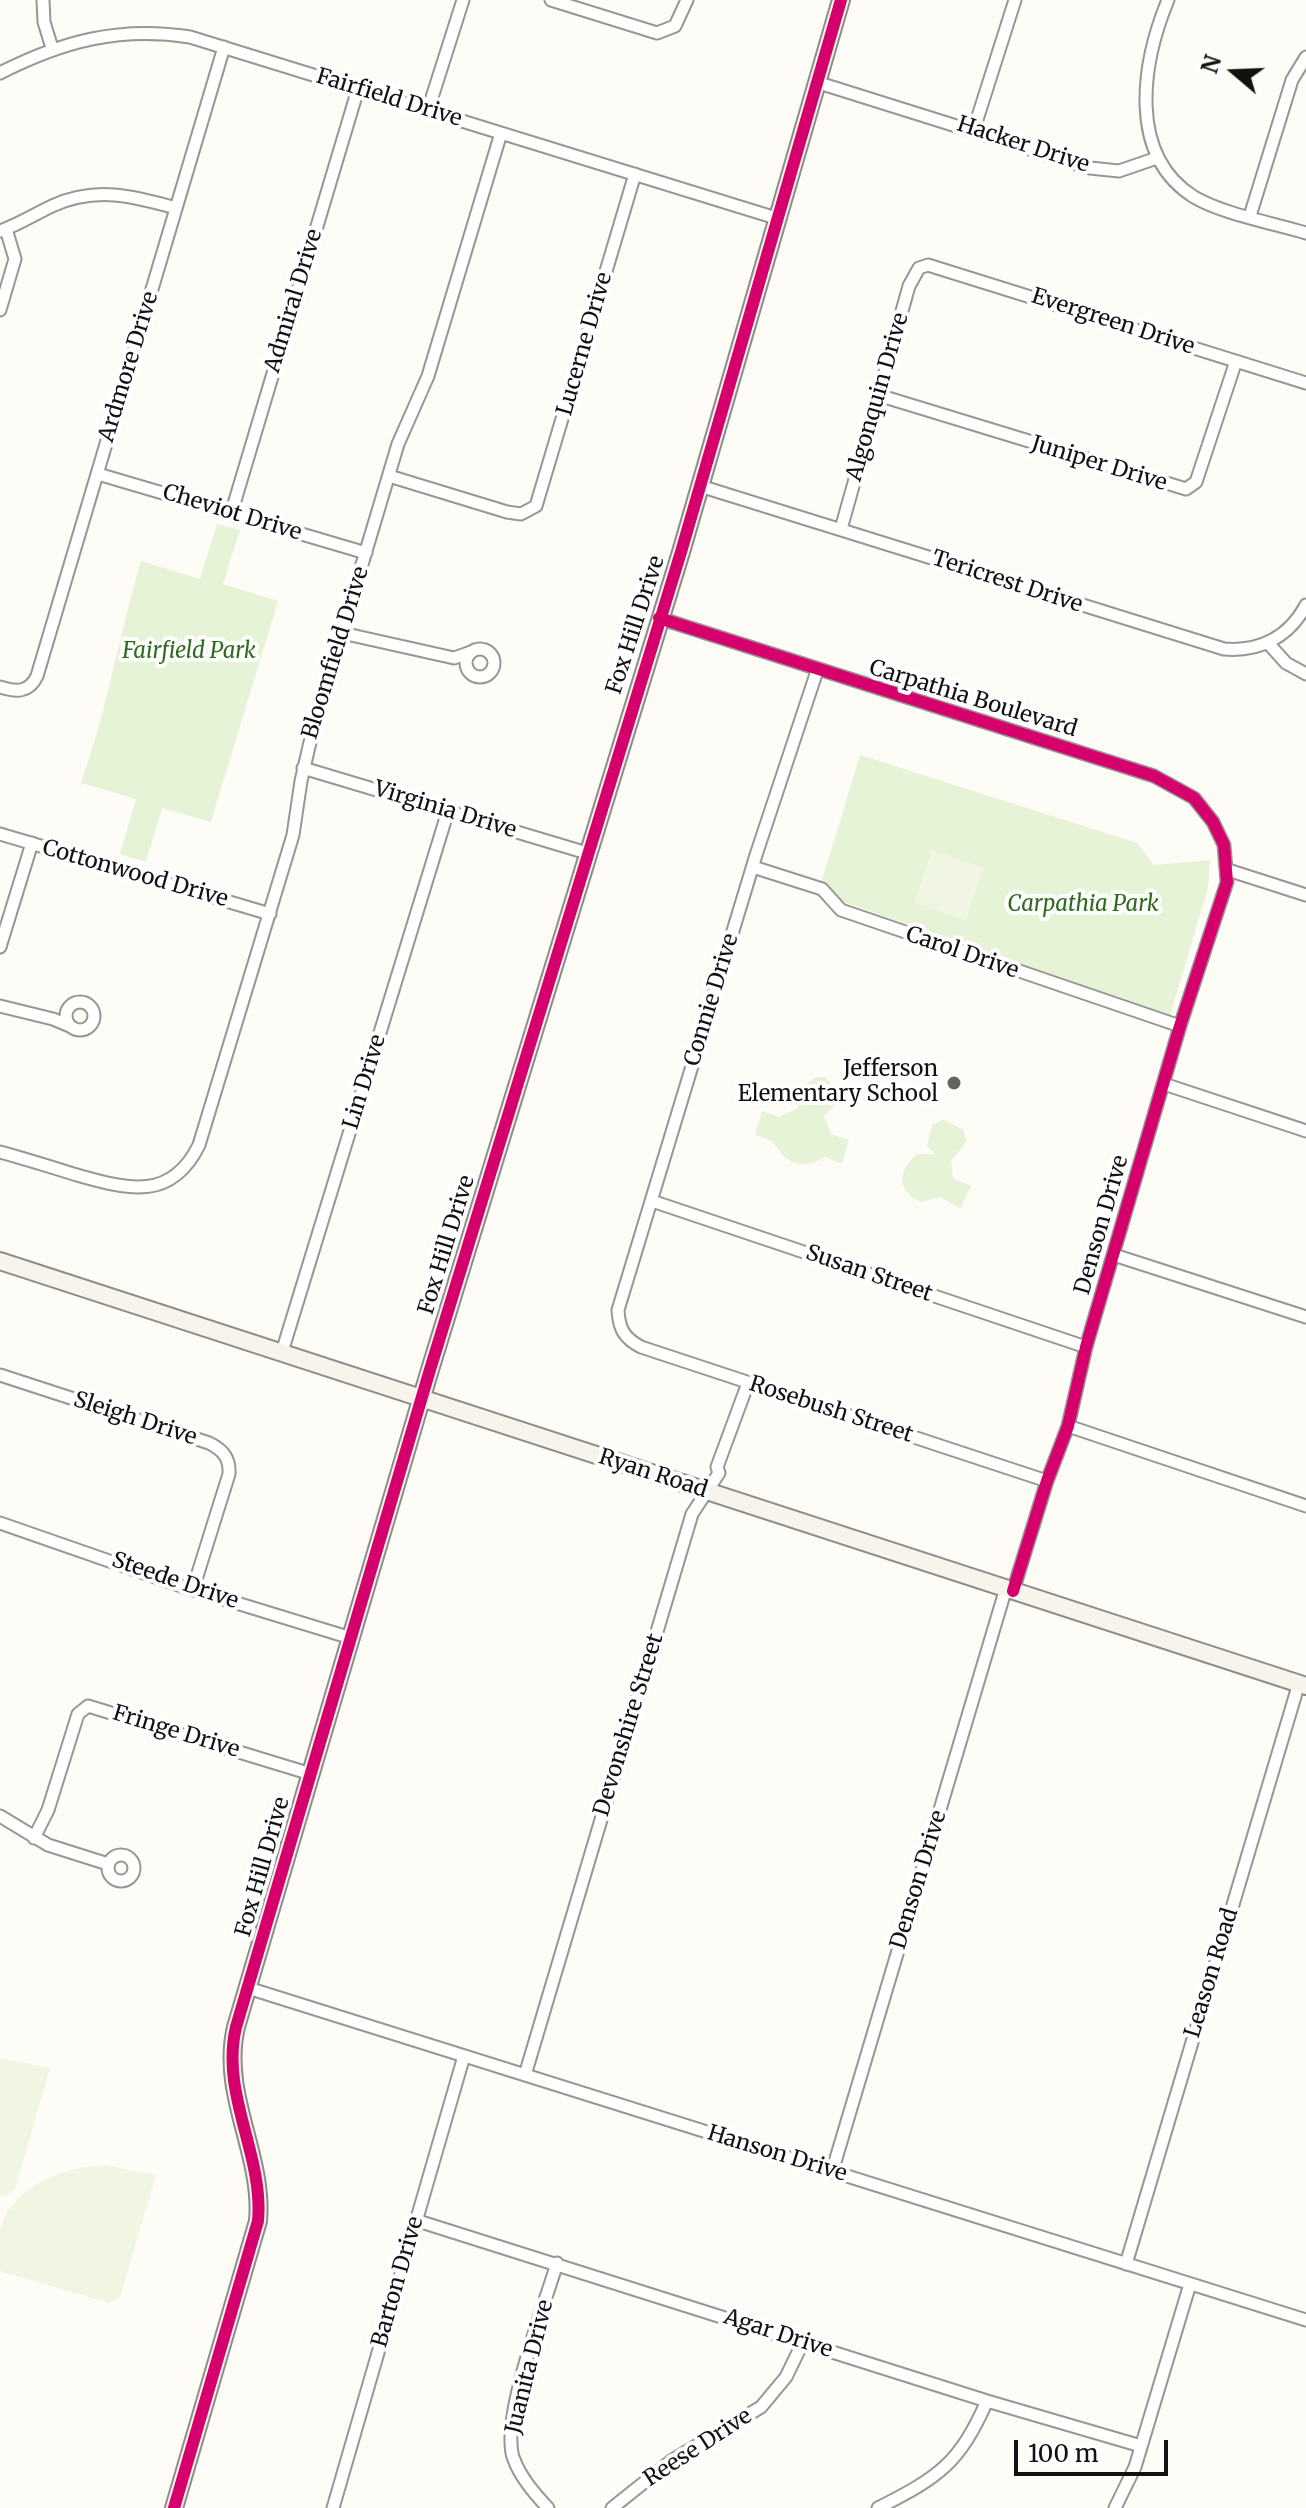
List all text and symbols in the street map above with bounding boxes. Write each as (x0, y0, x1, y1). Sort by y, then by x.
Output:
north arrow (1194, 32, 1274, 112)
text: N (1195, 51, 1227, 77)
street label: Fairfield Drive (313, 63, 465, 133)
street label: Hacker Drive (954, 111, 1092, 179)
street label: Admiral Drive (260, 226, 328, 376)
street label: Lucerne Drive (552, 269, 618, 419)
street label: Evergreen Drive (1028, 283, 1198, 361)
street label: Ardmore Drive (94, 289, 164, 445)
street label: Algonquin Drive (841, 310, 915, 484)
street label: Juniper Drive (1028, 431, 1170, 497)
street label: Cheviot Drive (159, 479, 305, 547)
street label: Tericrest Drive (928, 545, 1086, 619)
street label: Fox Hill Drive (601, 552, 671, 698)
street label: Bloomfield Drive (297, 564, 375, 742)
park label: Fairfield Park (122, 639, 256, 665)
street label: Carpathia Boulevard (866, 655, 1080, 743)
street label: Virginia Drive (371, 776, 519, 844)
street label: Cottonwood Drive (39, 835, 231, 913)
park label: Carpathia Park (1007, 892, 1159, 918)
street label: Carol Drive (902, 921, 1022, 985)
street label: Connie Drive (679, 931, 745, 1069)
street label: Lin Drive (338, 1032, 392, 1132)
place label: Jefferson Elementary School (738, 1057, 938, 1108)
marker: Jefferson Elementary School (945, 1074, 963, 1092)
street label: Denson Drive (1070, 1152, 1134, 1298)
street label: Fox Hill Drive (413, 1172, 481, 1318)
street label: Susan Street (802, 1240, 936, 1308)
street label: Rosebush Street (746, 1371, 916, 1449)
street label: Sleigh Drive (70, 1387, 200, 1451)
street label: Ryan Road (595, 1444, 711, 1504)
street label: Steede Drive (108, 1547, 242, 1615)
street label: Devonshire Street (589, 1631, 669, 1819)
street label: Fringe Drive (109, 1700, 243, 1764)
street label: Fox Hill Drive (230, 1794, 296, 1940)
street label: Denson Drive (885, 1807, 953, 1953)
street label: Leason Road (1180, 1905, 1244, 2041)
street label: Hanson Drive (704, 2120, 850, 2188)
street label: Barton Drive (367, 2214, 429, 2350)
street label: Juanita Drive (501, 2297, 559, 2437)
street label: Agar Drive (720, 2304, 836, 2364)
street label: Reese Drive (639, 2403, 757, 2493)
scale bar (1018, 2424, 1172, 2474)
text: 100 m (1028, 2438, 1098, 2469)

